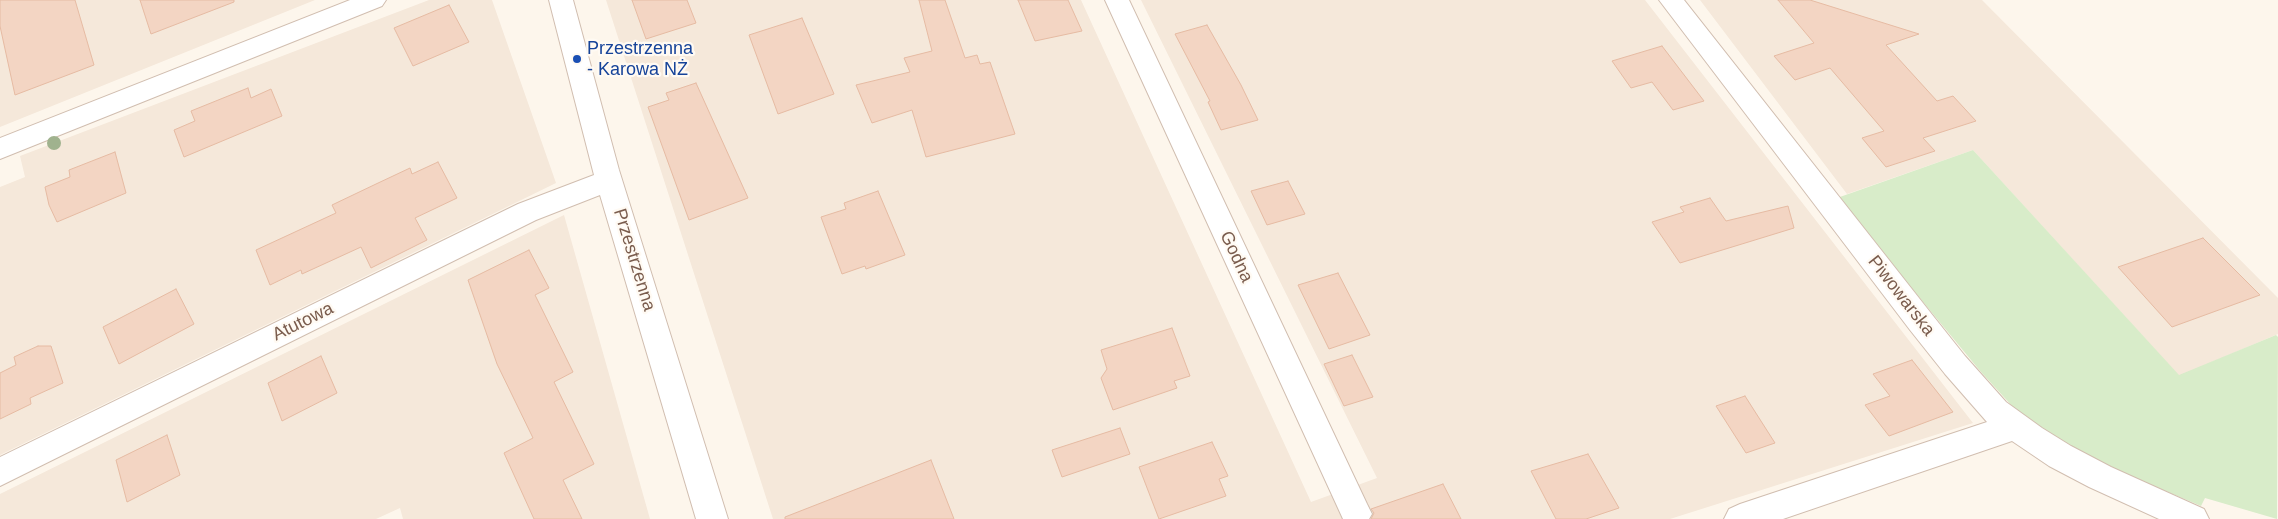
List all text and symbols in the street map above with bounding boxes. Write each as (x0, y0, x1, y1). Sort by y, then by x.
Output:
place label: Przestrzenna - Karowa NŻ (587, 38, 693, 80)
marker: Przestrzenna - Karowa NŻ (571, 53, 583, 65)
street label: Przestrzenna (608, 206, 660, 314)
street label: Godna (1215, 228, 1257, 286)
street label: Piwowarska (1863, 252, 1939, 340)
street label: Atutowa (269, 298, 337, 346)

